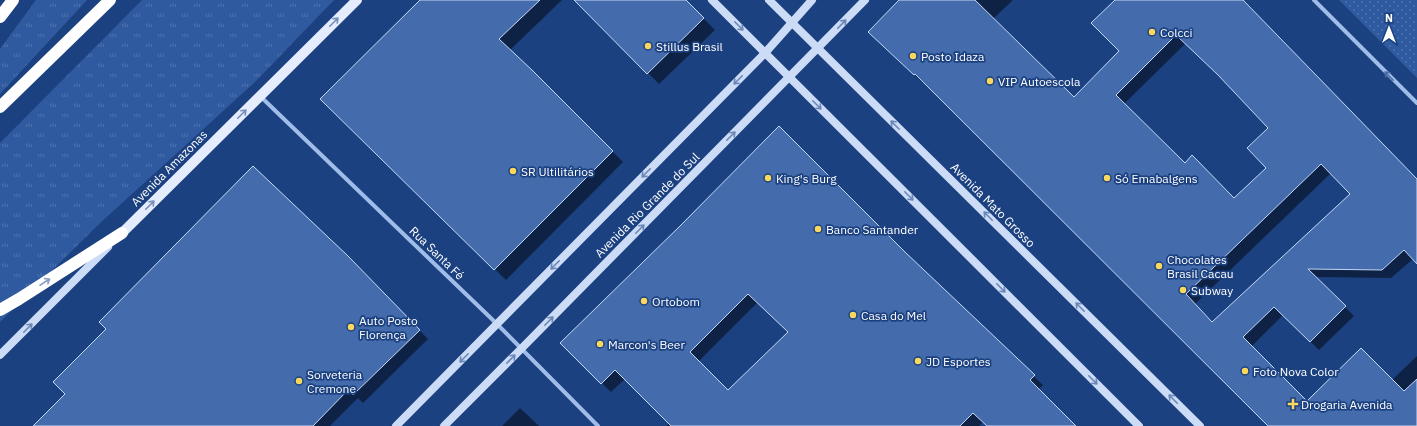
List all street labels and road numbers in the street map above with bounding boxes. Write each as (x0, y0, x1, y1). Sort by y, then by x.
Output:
street label: Avenida Amazonas (128, 127, 210, 209)
street label: Avenida Rio Grande do Sul (592, 150, 702, 260)
street label: Avenida Mato Grosso (948, 160, 1039, 251)
street label: Rua Santa Fé (406, 223, 468, 283)

